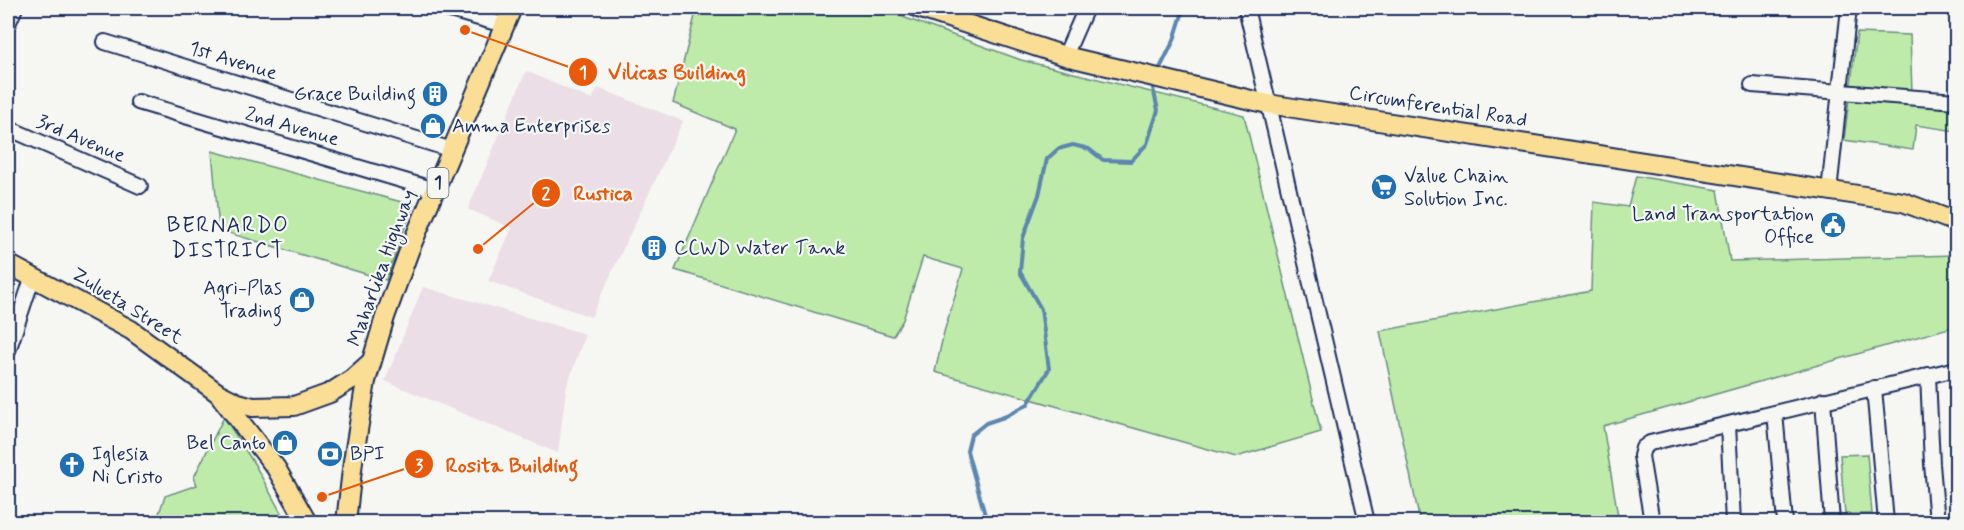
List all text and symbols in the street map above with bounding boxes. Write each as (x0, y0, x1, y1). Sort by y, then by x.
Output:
street label: 1st Avenue (186, 35, 281, 87)
callout: Vilicas Building (568, 52, 756, 91)
text: Vilicas Building (608, 59, 746, 87)
text: 1 (579, 61, 587, 85)
building icon: Grace Building (420, 79, 450, 109)
street label: Circumferential Road (1347, 80, 1529, 134)
place label: Grace Building (294, 81, 416, 110)
street label: 2nd Avenue (242, 101, 342, 153)
street label: 3rd Avenue (32, 108, 130, 170)
shop icon: Amma Enterprises (418, 111, 448, 141)
place label: Amma Enterprises (452, 113, 610, 140)
place label: Value Chain Solution Inc. (1404, 163, 1509, 213)
road number: 1 (428, 168, 448, 198)
supermarket icon: Value Chain Solution Inc. (1369, 172, 1399, 202)
callout: Rustica (531, 174, 645, 213)
text: Rustica (573, 180, 633, 208)
text: 2 (542, 182, 551, 206)
street label: Maharlika Highway (341, 186, 424, 351)
place label: Land Transportation Office (1632, 201, 1814, 251)
public building icon: Land Transportation Office (1818, 210, 1848, 240)
district label: BERNARDO DISTRICT (167, 212, 289, 265)
building icon: CCWD Water Tank (639, 233, 669, 263)
place label: CCWD Water Tank (674, 235, 845, 262)
street label: Zulueta Street (66, 261, 188, 351)
place label: Agri-Plas Trading (203, 275, 282, 327)
shop icon: Agri-Plas Trading (287, 285, 317, 315)
shop icon: Bel Canto (270, 428, 300, 458)
place label: Bel Canto (186, 430, 266, 457)
bank icon: BPI (315, 439, 345, 469)
place label: Iglesia Ni Cristo (92, 441, 163, 491)
place label: BPI (350, 441, 385, 468)
callout: Rosita Building (404, 445, 591, 484)
church icon: Iglesia Ni Cristo (57, 450, 87, 480)
text: Rosita Building (446, 452, 579, 482)
text: 3 (415, 454, 424, 478)

